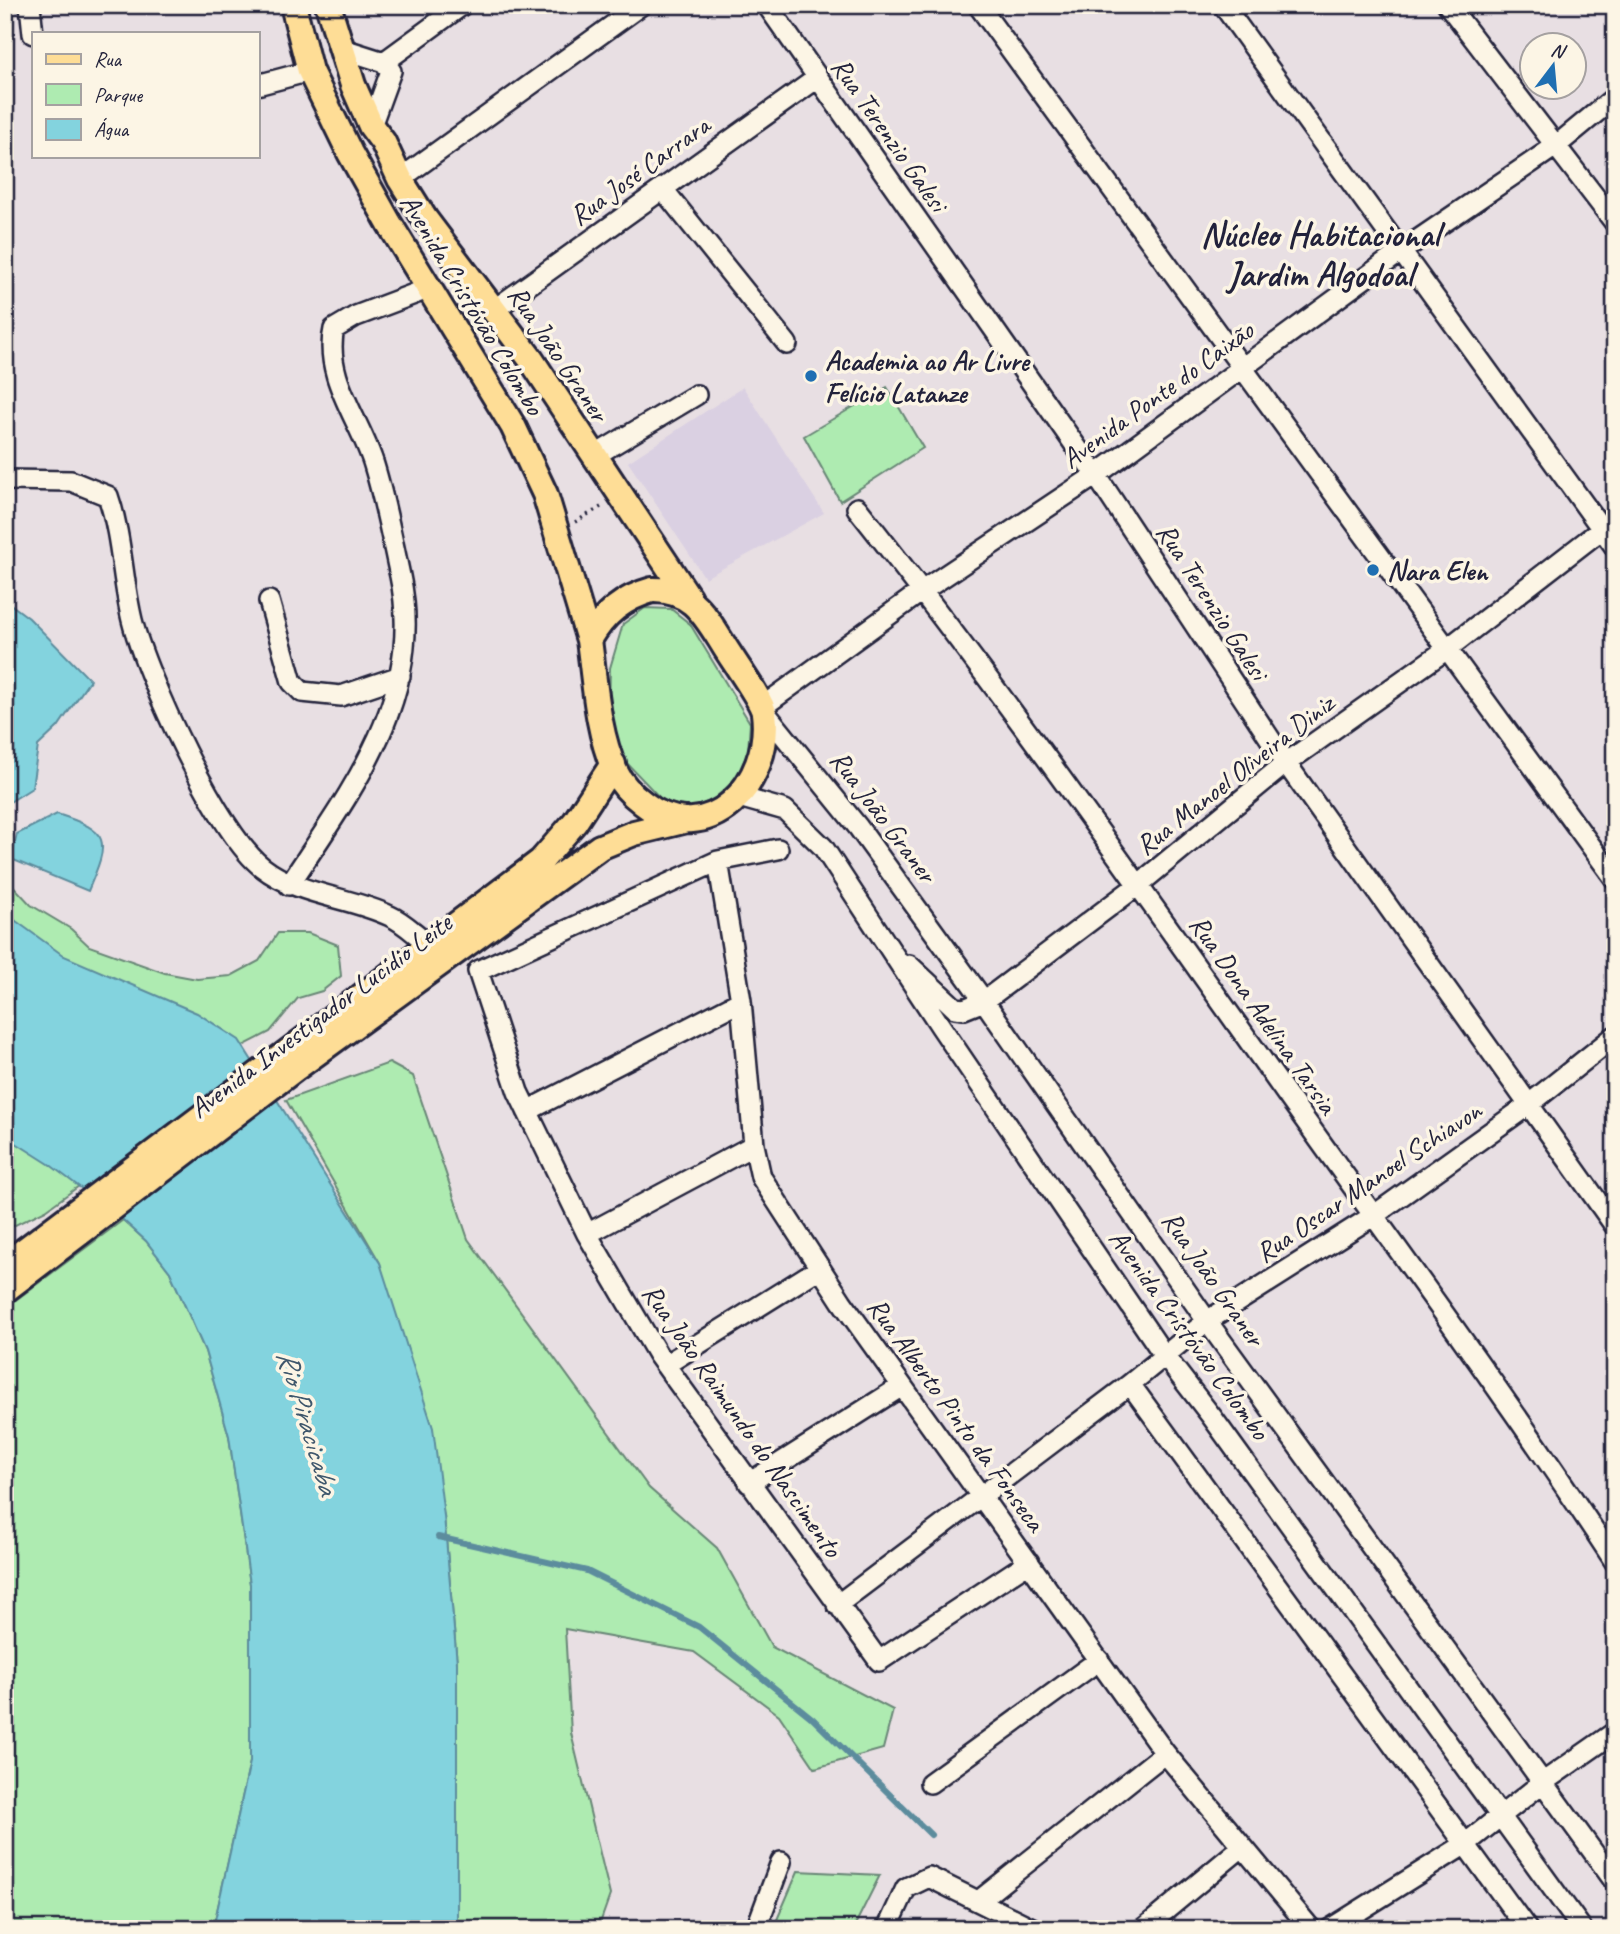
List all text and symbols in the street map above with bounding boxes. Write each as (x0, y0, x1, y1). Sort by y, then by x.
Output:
legend (32, 32, 259, 158)
north arrow (1518, 32, 1588, 102)
text: N (1548, 37, 1569, 65)
text: Rua (94, 46, 122, 72)
street label: Rua Terenzio Galesi (824, 50, 958, 221)
text: Parque (94, 82, 143, 108)
street label: Rua José Carrara (562, 106, 718, 233)
text: Água (94, 116, 130, 142)
street label: Avenida Cristóvão Colombo (393, 187, 554, 423)
district label: Núcleo Habitacional Jardim Algodoal (1201, 212, 1446, 297)
street label: Rua João Graner (500, 279, 618, 430)
street label: Avenida Ponte do Caixão (1054, 312, 1262, 476)
place label: Academia ao Ar Livre Felício Latanze (825, 343, 1032, 410)
marker: Academia ao Ar Livre Felício Latanze (803, 368, 819, 384)
street label: Rua Terenzio Galesi (1149, 516, 1278, 689)
place label: Nara Elen (1387, 553, 1489, 588)
marker: Nara Elen (1365, 562, 1381, 578)
street label: Rua Manoel Oliveira Diniz (1128, 684, 1343, 863)
street label: Rua João Graner (822, 743, 946, 891)
street label: Avenida Investigador Lucídio Leite (182, 904, 460, 1125)
street label: Rua Dona Adelina Tarsia (1182, 908, 1346, 1122)
street label: Rua Oscar Manoel Schiavon (1249, 1092, 1489, 1270)
street label: Rua João Graner (1154, 1204, 1274, 1354)
street label: Avenida Cristóvão Colombo (1101, 1222, 1279, 1448)
street label: Rua João Raimundo do Nascimento (635, 1277, 852, 1566)
street label: Rua Alberto Pinto da Fonseca (860, 1290, 1054, 1540)
water label: Rio Piracicaba (268, 1345, 349, 1501)

